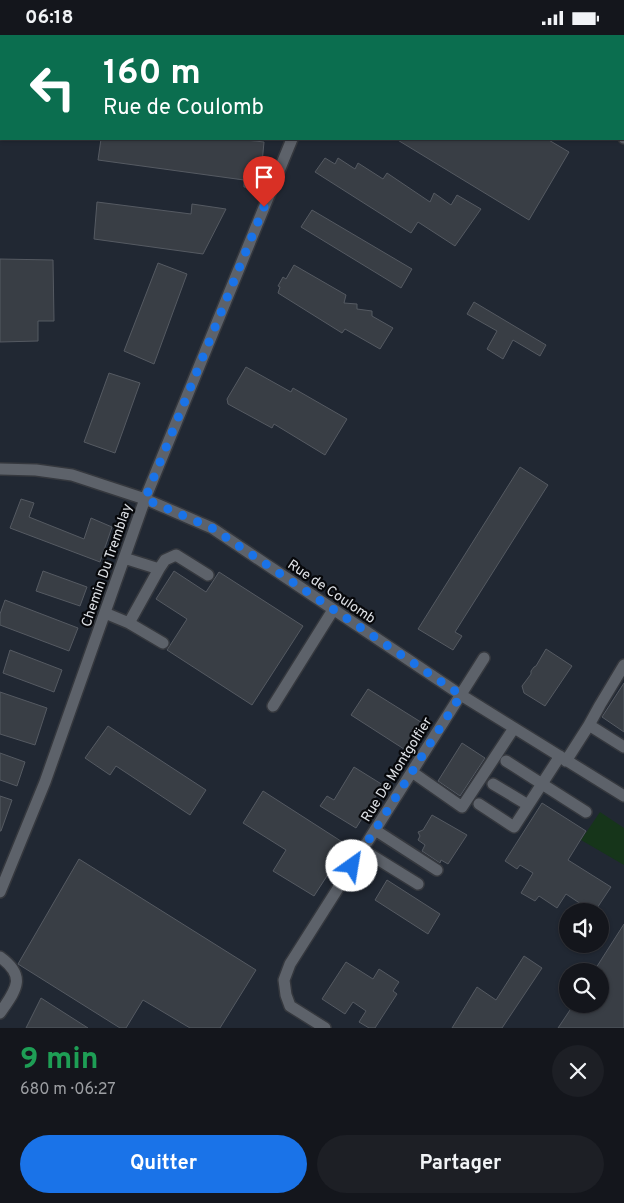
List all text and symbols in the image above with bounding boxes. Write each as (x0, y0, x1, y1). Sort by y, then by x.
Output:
text: 06:18 (25, 6, 73, 30)
text: 160 m (103, 52, 201, 96)
icon: left (20, 55, 85, 120)
text: Rue de Coulomb (103, 95, 264, 122)
pin (243, 156, 285, 207)
icon: arrive (250, 163, 278, 191)
street label: Chemin Du Tremblay (78, 502, 137, 629)
street label: Rue de Coulomb (284, 557, 378, 628)
street label: Rue De Montgolfier (358, 714, 437, 825)
position arrow (325, 839, 377, 891)
map controls (559, 903, 609, 1013)
button: sound (559, 903, 609, 953)
button: search (559, 963, 609, 1013)
text: 9 min (20, 1042, 98, 1079)
button: close (552, 1045, 604, 1097)
text: 680 m · 06:27 (20, 1080, 116, 1100)
button: Quitter (20, 1135, 307, 1193)
button: Partager (317, 1135, 604, 1193)

